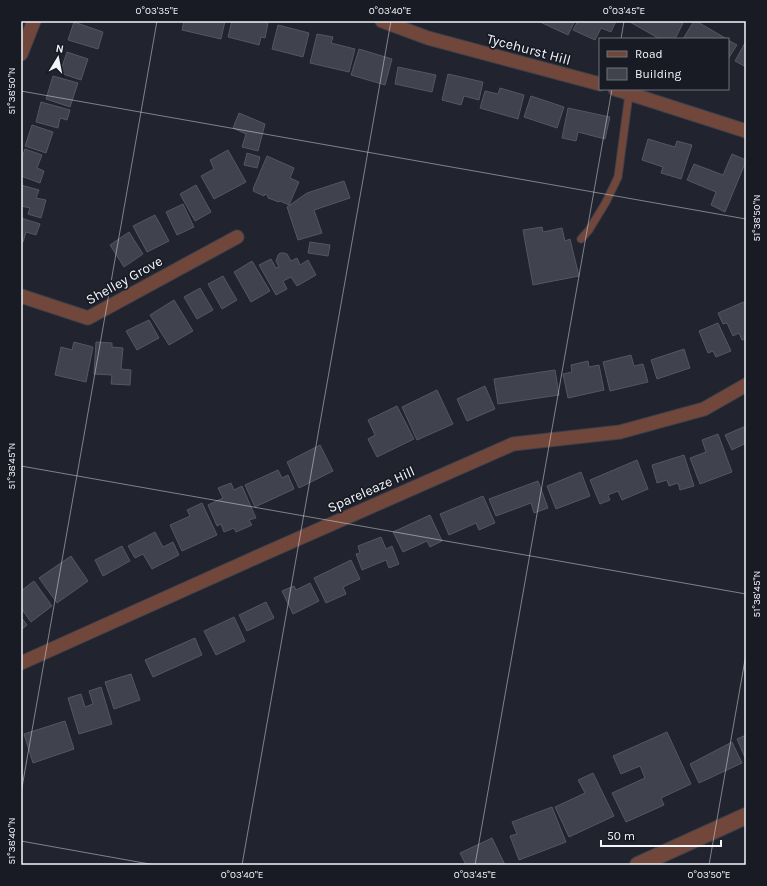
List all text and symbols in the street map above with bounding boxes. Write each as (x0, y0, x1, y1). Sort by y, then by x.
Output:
text: 0°03'35"E (136, 5, 178, 17)
text: 0°03'40"E (369, 5, 411, 17)
text: 0°03'45"E (603, 5, 645, 17)
street label: Tycehurst Hill (485, 30, 573, 69)
north arrow (38, 38, 78, 78)
legend (599, 38, 729, 90)
text: N (55, 42, 65, 56)
text: Road (635, 47, 663, 61)
text: 51°38'50"N (6, 67, 18, 115)
text: Building (635, 67, 682, 81)
text: 51°38'50"N (751, 194, 763, 242)
street label: Shelley Grove (83, 252, 166, 308)
text: 51°38'45"N (6, 443, 18, 489)
street label: Spareleaze Hill (325, 463, 418, 516)
text: 51°38'45"N (751, 571, 763, 617)
text: 51°38'40"N (6, 817, 18, 865)
scale bar (601, 822, 721, 848)
text: 50 m (607, 829, 635, 843)
text: 0°03'40"E (221, 869, 263, 881)
text: 0°03'45"E (454, 869, 496, 881)
text: 0°03'50"E (688, 869, 730, 881)

